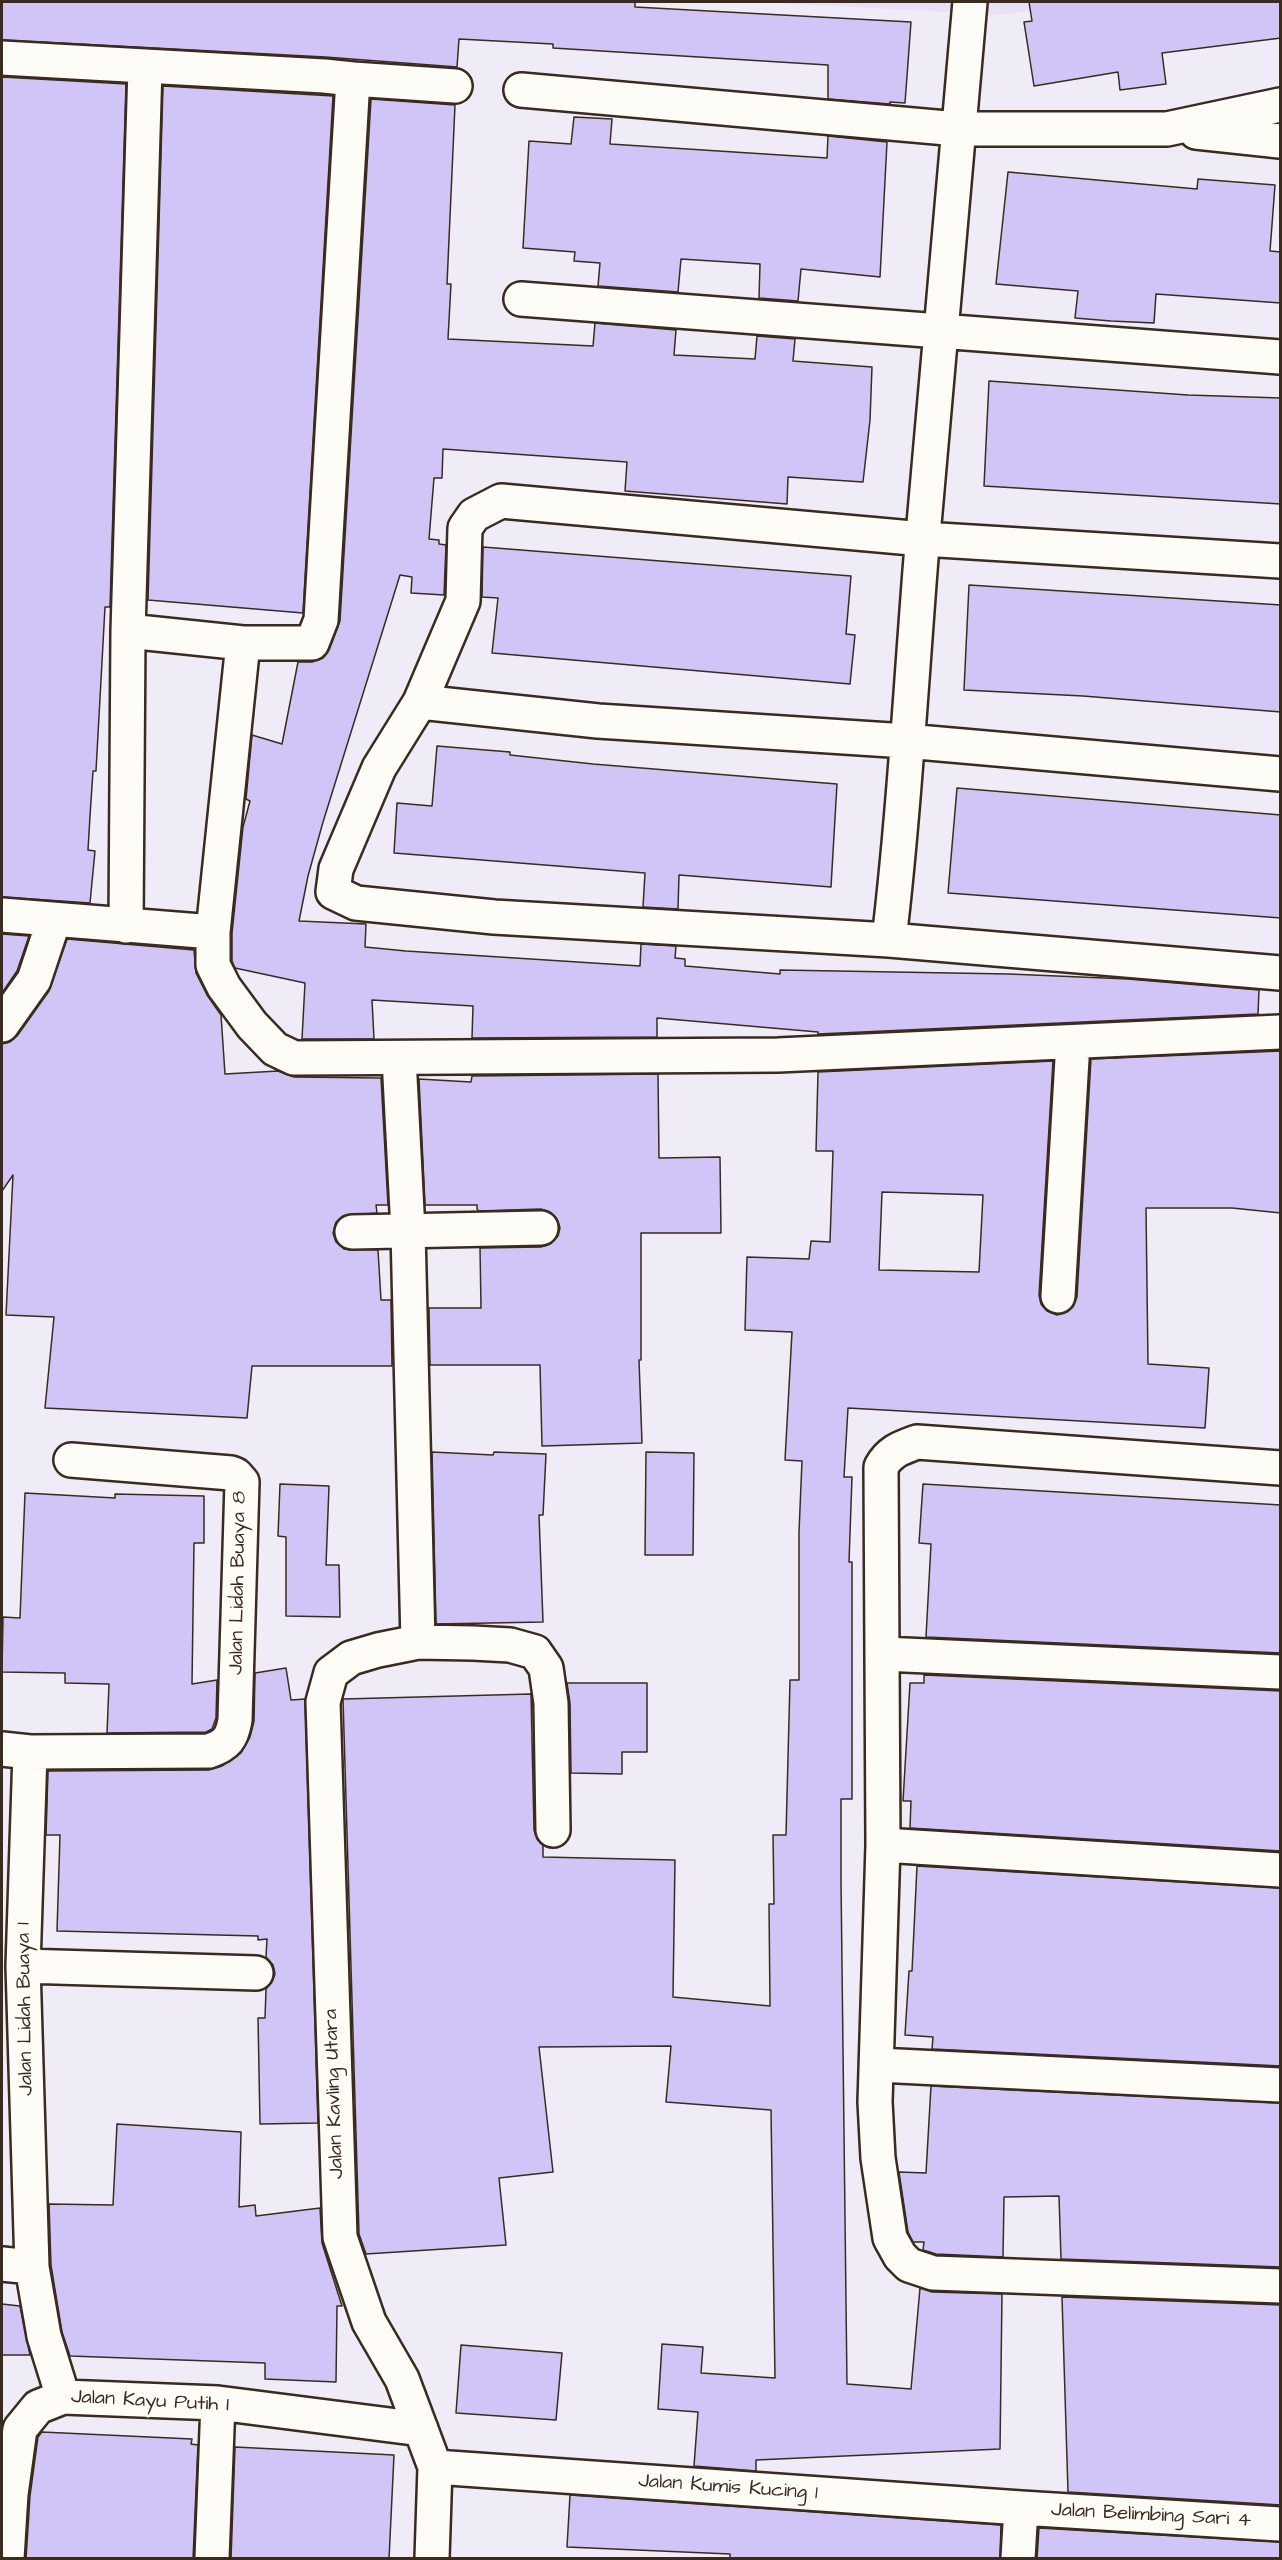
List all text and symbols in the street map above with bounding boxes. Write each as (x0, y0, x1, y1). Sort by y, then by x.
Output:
street label: Jalan Lidah Buaya 8 (225, 1491, 253, 1675)
street label: Jalan Lidah Buaya 1 (12, 1922, 40, 2096)
street label: Jalan Kavling Utara (320, 2009, 350, 2179)
street label: Jalan Kayu Putih I (70, 2386, 230, 2418)
street label: Jalan Kumis Kucing 1 (637, 2470, 819, 2506)
street label: Jalan Belimbing Sari 4 (1050, 2499, 1252, 2533)

